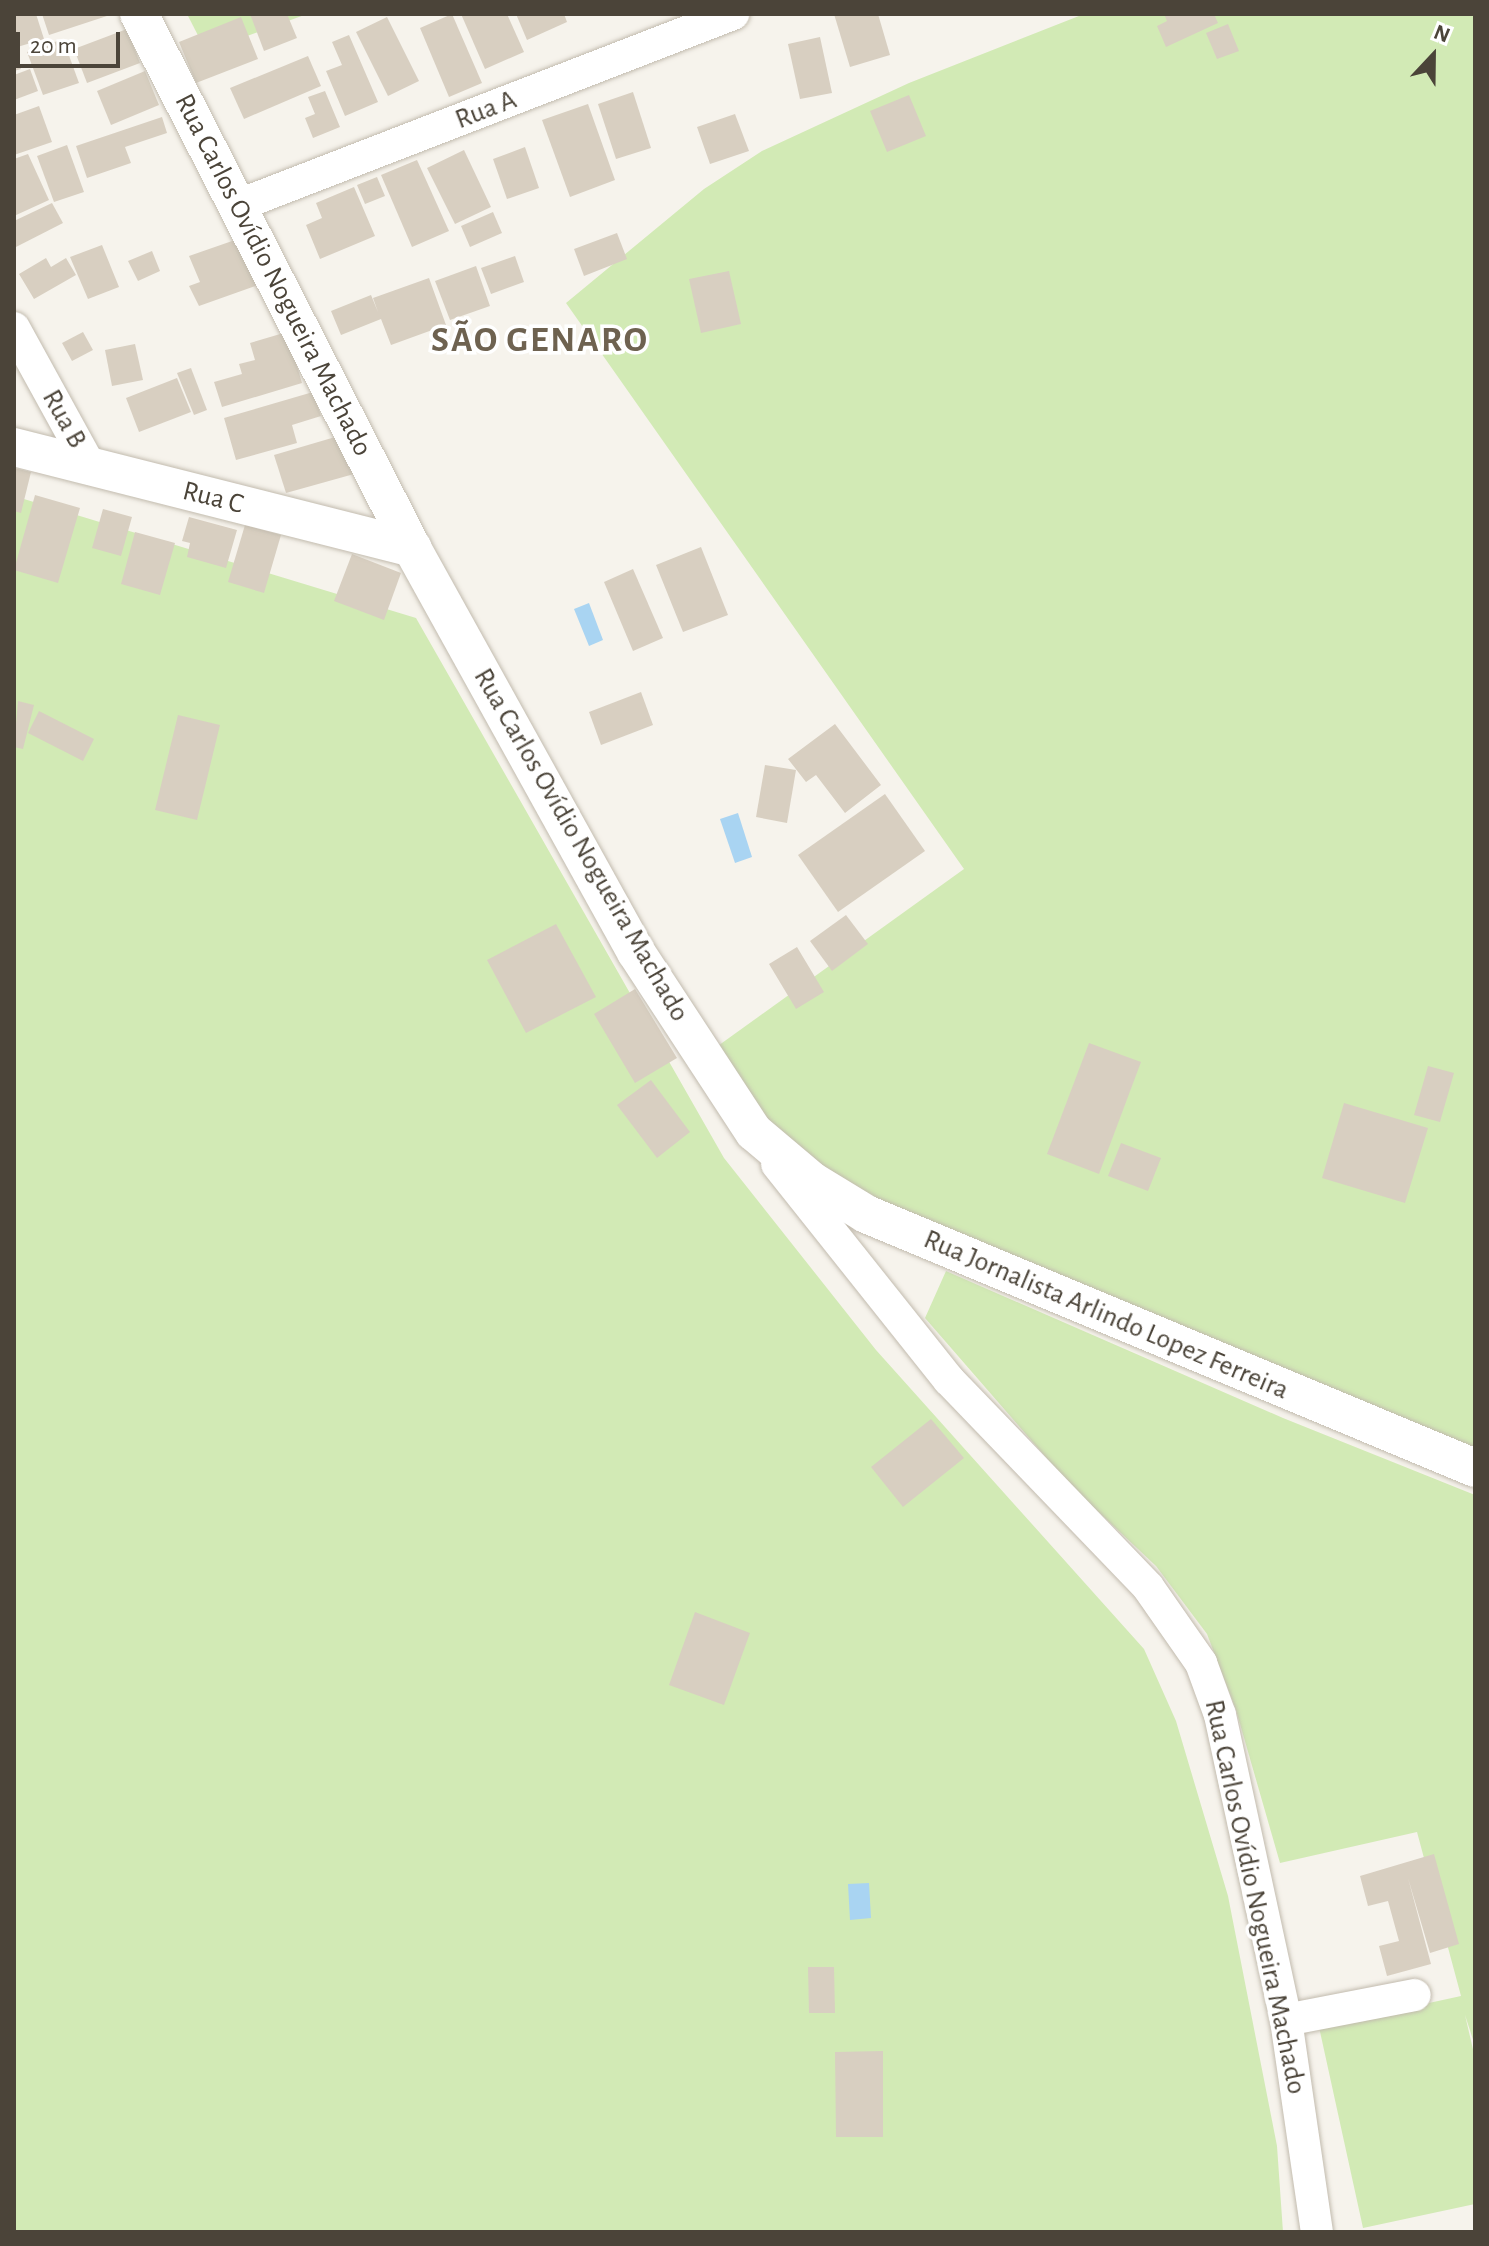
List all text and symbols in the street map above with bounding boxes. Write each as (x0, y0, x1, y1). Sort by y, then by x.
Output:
scale bar (20, 16, 124, 66)
north arrow (1393, 16, 1473, 96)
text: N (1431, 21, 1453, 47)
text: 20 m (30, 34, 77, 58)
street label: Rua A (451, 83, 521, 137)
street label: Rua Carlos Ovídio Nogueira Machado (167, 88, 379, 462)
district label: SÃO GENARO (431, 319, 649, 363)
street label: Rua B (34, 384, 94, 454)
street label: Rua C (179, 474, 247, 522)
street label: Rua Carlos Ovídio Nogueira Machado (466, 662, 696, 1028)
street label: Rua Jornalista Arlindo Lopez Ferreira (918, 1223, 1294, 1407)
street label: Rua Carlos Ovídio Nogueira Machado (1197, 1697, 1313, 2097)

